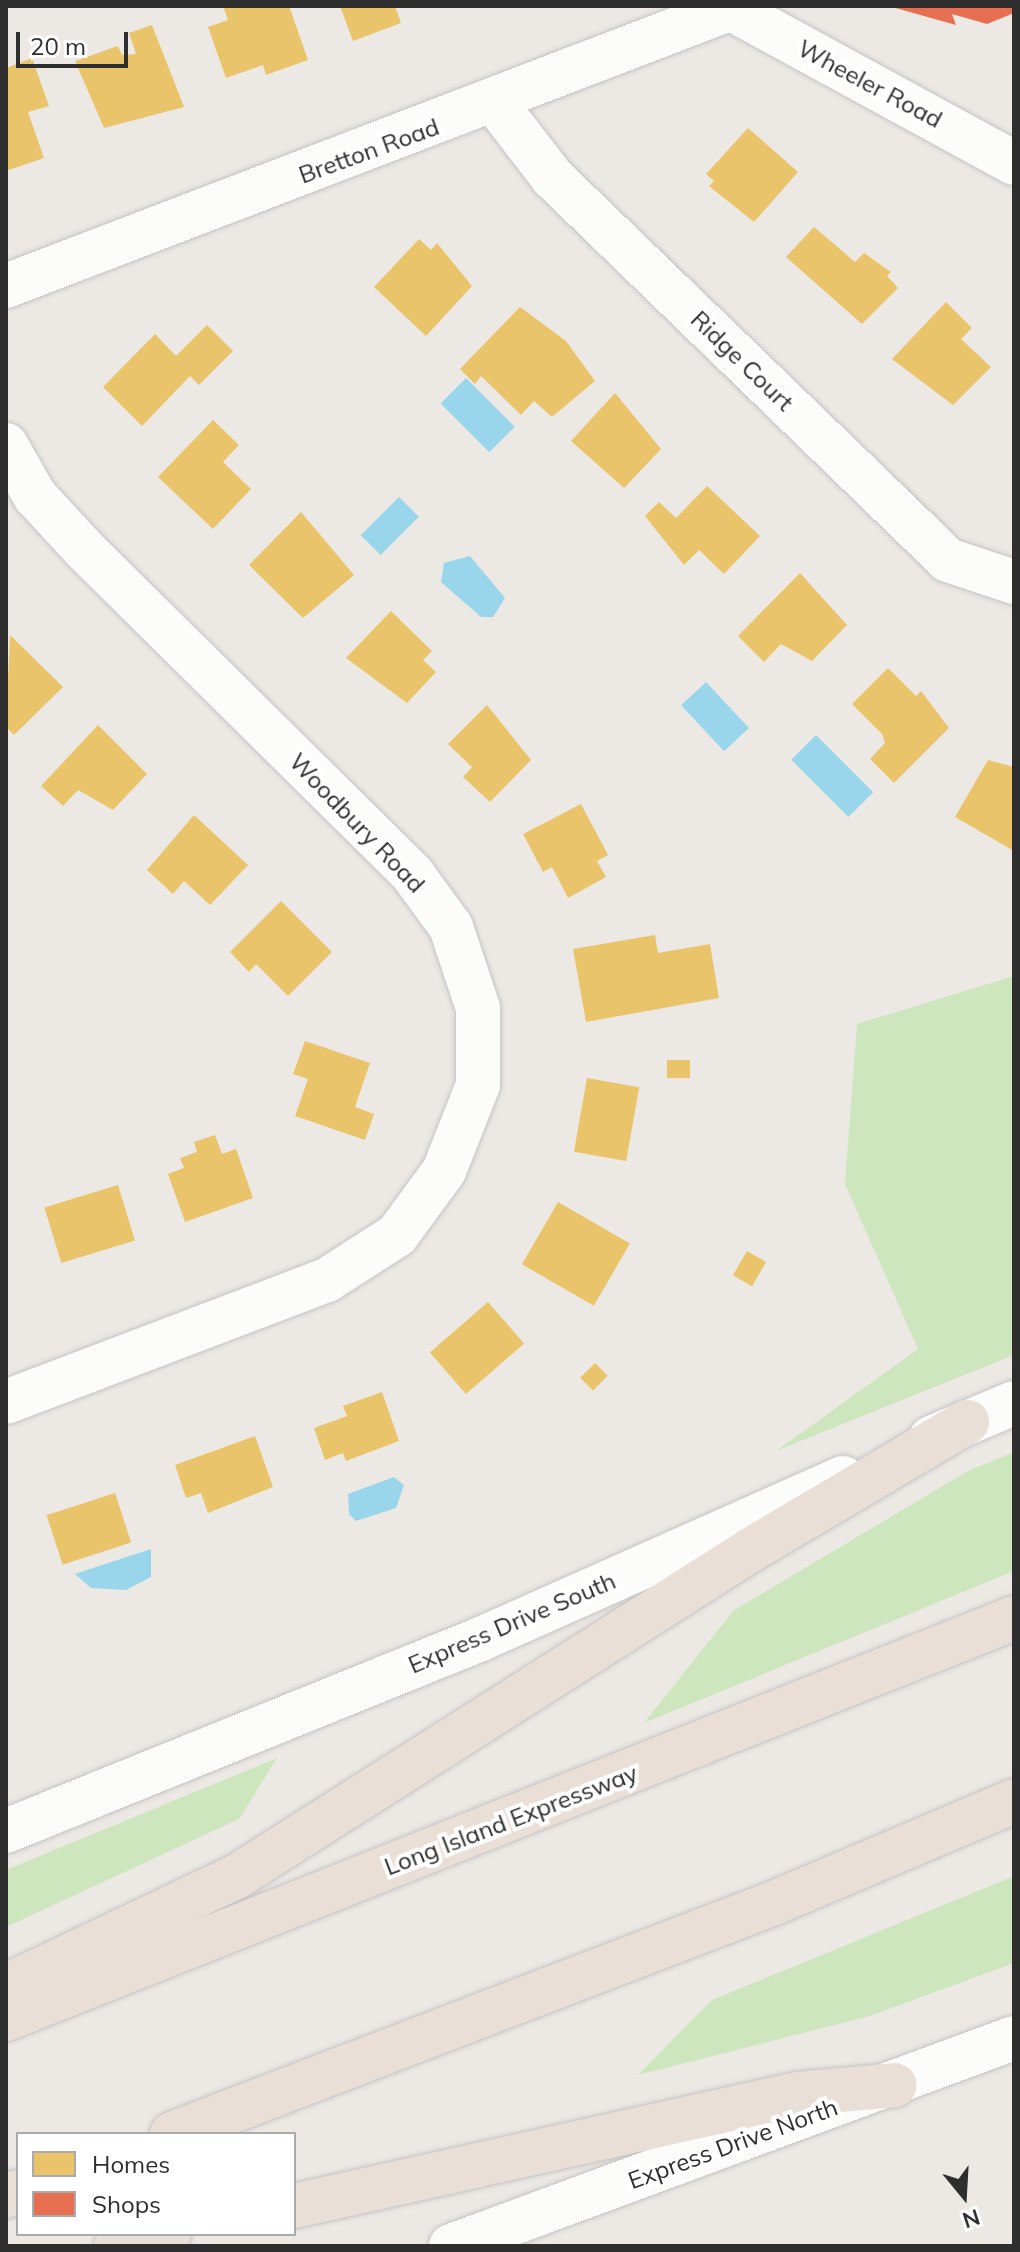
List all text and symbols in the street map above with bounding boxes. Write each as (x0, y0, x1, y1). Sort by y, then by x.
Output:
scale bar (20, 16, 132, 66)
text: 20 m (30, 31, 86, 61)
street label: Wheeler Road (793, 34, 947, 134)
street label: Bretton Road (295, 112, 443, 190)
street label: Ridge Court (685, 305, 799, 417)
street label: Woodbury Road (283, 747, 431, 899)
street label: Express Drive South (404, 1566, 620, 1680)
street label: Long Island Expressway (380, 1758, 642, 1882)
street label: Express Drive North (624, 2093, 842, 2195)
legend (16, 2132, 296, 2236)
text: Homes (92, 2149, 170, 2179)
north arrow (924, 2156, 1004, 2236)
text: Shops (92, 2189, 161, 2219)
text: N (959, 2203, 984, 2235)

